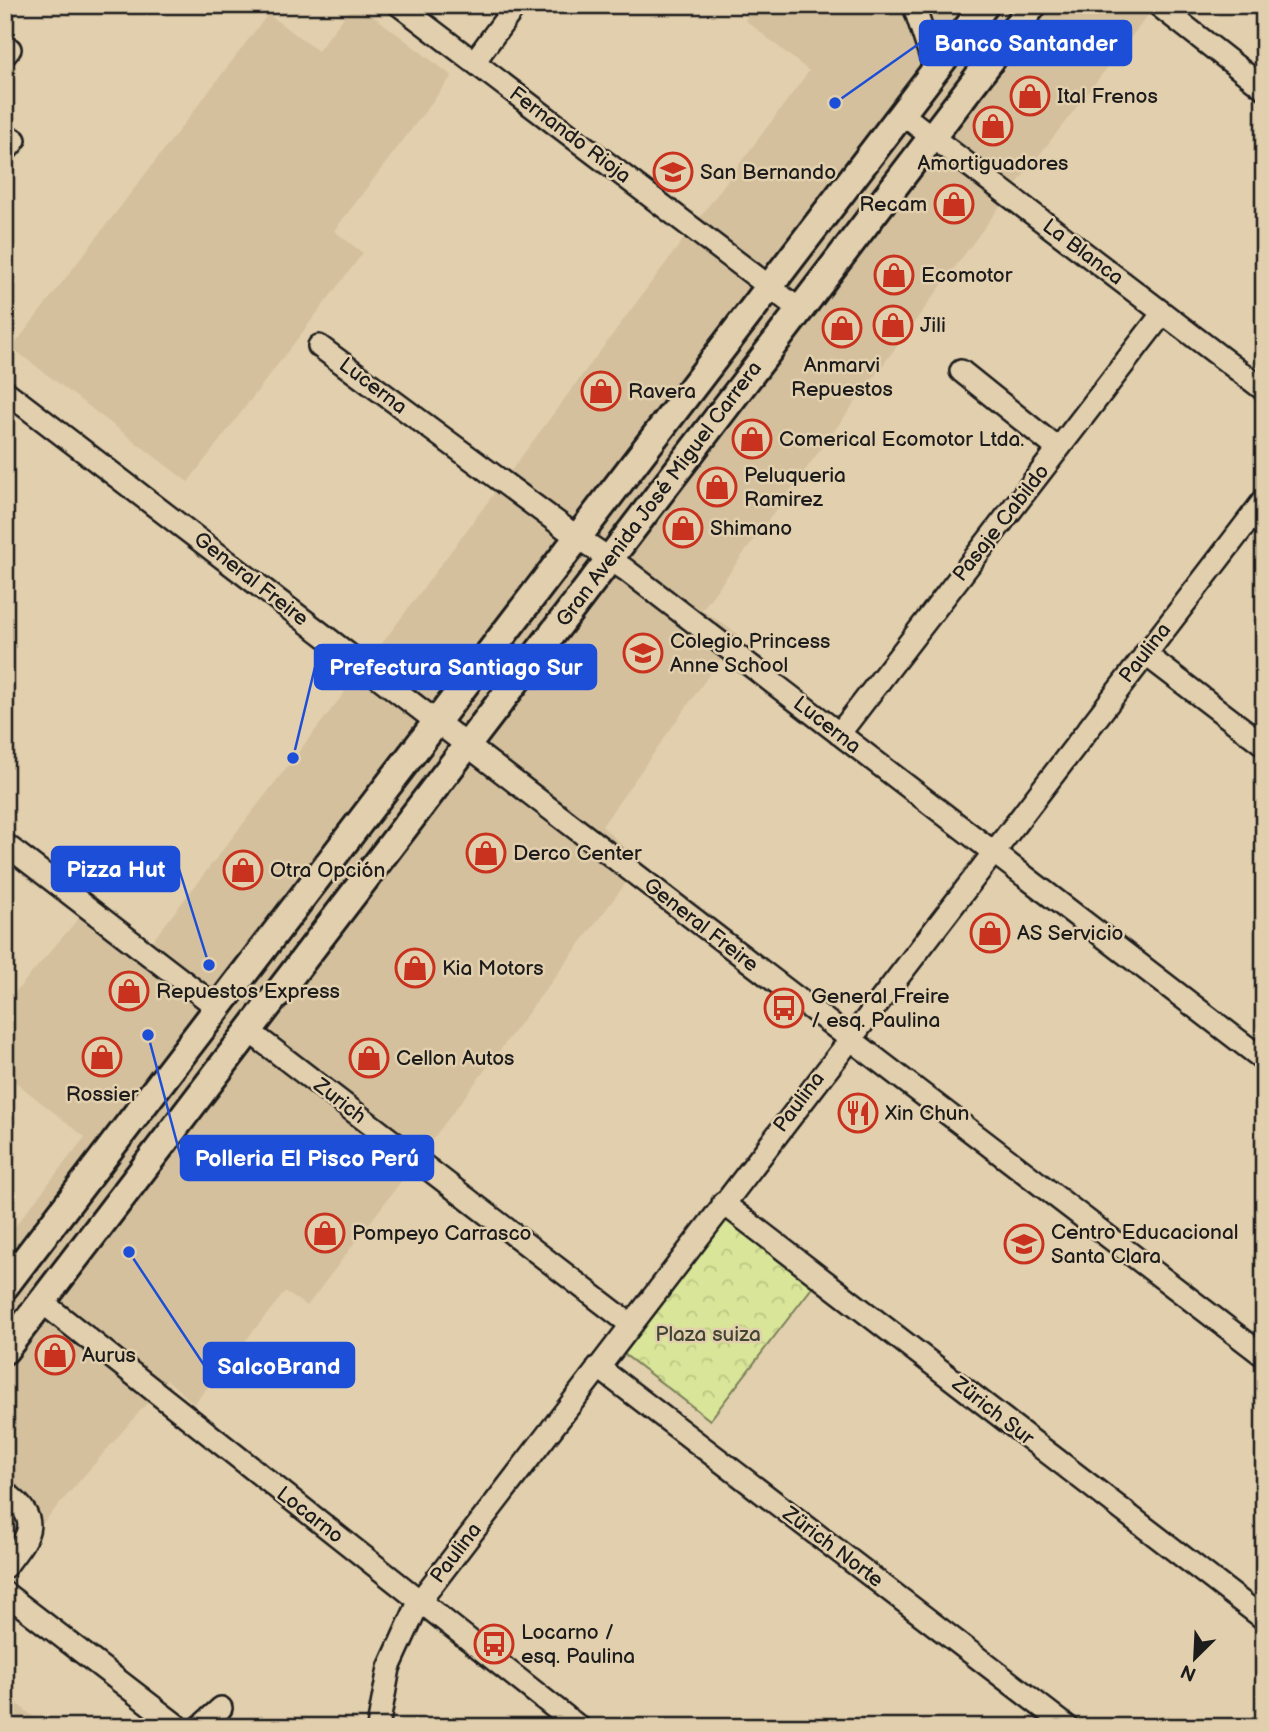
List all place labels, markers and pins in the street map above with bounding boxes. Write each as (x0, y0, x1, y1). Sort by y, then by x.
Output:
callout: Banco Santander (920, 21, 1131, 65)
shop icon: Ital Frenos (1009, 75, 1051, 117)
place label: Ital Frenos (1057, 84, 1158, 109)
shop icon: Amortiguadores (972, 105, 1014, 147)
school or university icon: San Bernando (652, 151, 694, 193)
place label: Amortiguadores (918, 151, 1068, 176)
place label: San Bernando (700, 160, 836, 185)
shop icon: Recam (933, 183, 975, 225)
place label: Recam (859, 192, 927, 217)
shop icon: Ecomotor (873, 254, 915, 296)
place label: Ecomotor (921, 263, 1013, 288)
shop icon: Jili (872, 304, 914, 346)
shop icon: Anmarvi Repuestos (821, 307, 863, 349)
place label: Jili (920, 313, 946, 338)
place label: Anmarvi Repuestos (791, 353, 893, 402)
shop icon: Ravera (580, 370, 622, 412)
place label: Ravera (628, 379, 696, 404)
shop icon: Comerical Ecomotor Ltda. (731, 418, 773, 460)
place label: Comerical Ecomotor Ltda. (779, 427, 1024, 452)
place label: Peluqueria Ramirez (744, 463, 846, 512)
shop icon: Peluqueria Ramirez (696, 466, 738, 508)
shop icon: Shimano (662, 507, 704, 549)
place label: Shimano (710, 516, 792, 541)
place label: Colegio Princess Anne School (670, 629, 830, 678)
school or university icon: Colegio Princess Anne School (622, 632, 664, 674)
callout: Prefectura Santiago Sur (315, 645, 596, 689)
shop icon: Derco Center (465, 832, 507, 874)
place label: Derco Center (513, 841, 642, 866)
callout: Pizza Hut (52, 847, 179, 891)
shop icon: Otra Opción (222, 849, 264, 891)
place label: Otra Opción (270, 858, 385, 883)
shop icon: AS Servicio (969, 912, 1011, 954)
place label: AS Servicio (1017, 921, 1124, 946)
shop icon: Kia Motors (394, 947, 436, 989)
place label: Kia Motors (442, 956, 544, 981)
shop icon: Repuestos Express (108, 970, 150, 1012)
place label: Repuestos Express (156, 979, 340, 1004)
place label: General Freire / esq. Paulina (811, 984, 950, 1033)
bus stop icon: General Freire / esq. Paulina (763, 987, 805, 1029)
shop icon: Rossier (81, 1036, 123, 1078)
shop icon: Cellon Autos (348, 1037, 390, 1079)
place label: Cellon Autos (396, 1046, 515, 1071)
place label: Rossier (66, 1082, 139, 1107)
restaurant icon: Xin Chun (837, 1092, 879, 1134)
place label: Xin Chun (884, 1101, 969, 1126)
callout: Polleria El Pisco Perú (181, 1136, 433, 1180)
shop icon: Pompeyo Carrasco (304, 1212, 346, 1254)
place label: Centro Educacional Santa Clara (1051, 1220, 1239, 1269)
place label: Pompeyo Carrasco (352, 1221, 532, 1246)
school or university icon: Centro Educacional Santa Clara (1003, 1223, 1045, 1265)
shop icon: Aurus (34, 1334, 76, 1376)
place label: Aurus (82, 1343, 136, 1368)
callout: SalcoBrand (204, 1343, 354, 1387)
place label: Locarno / esq. Paulina (521, 1620, 635, 1669)
bus stop icon: Locarno / esq. Paulina (473, 1623, 515, 1665)

